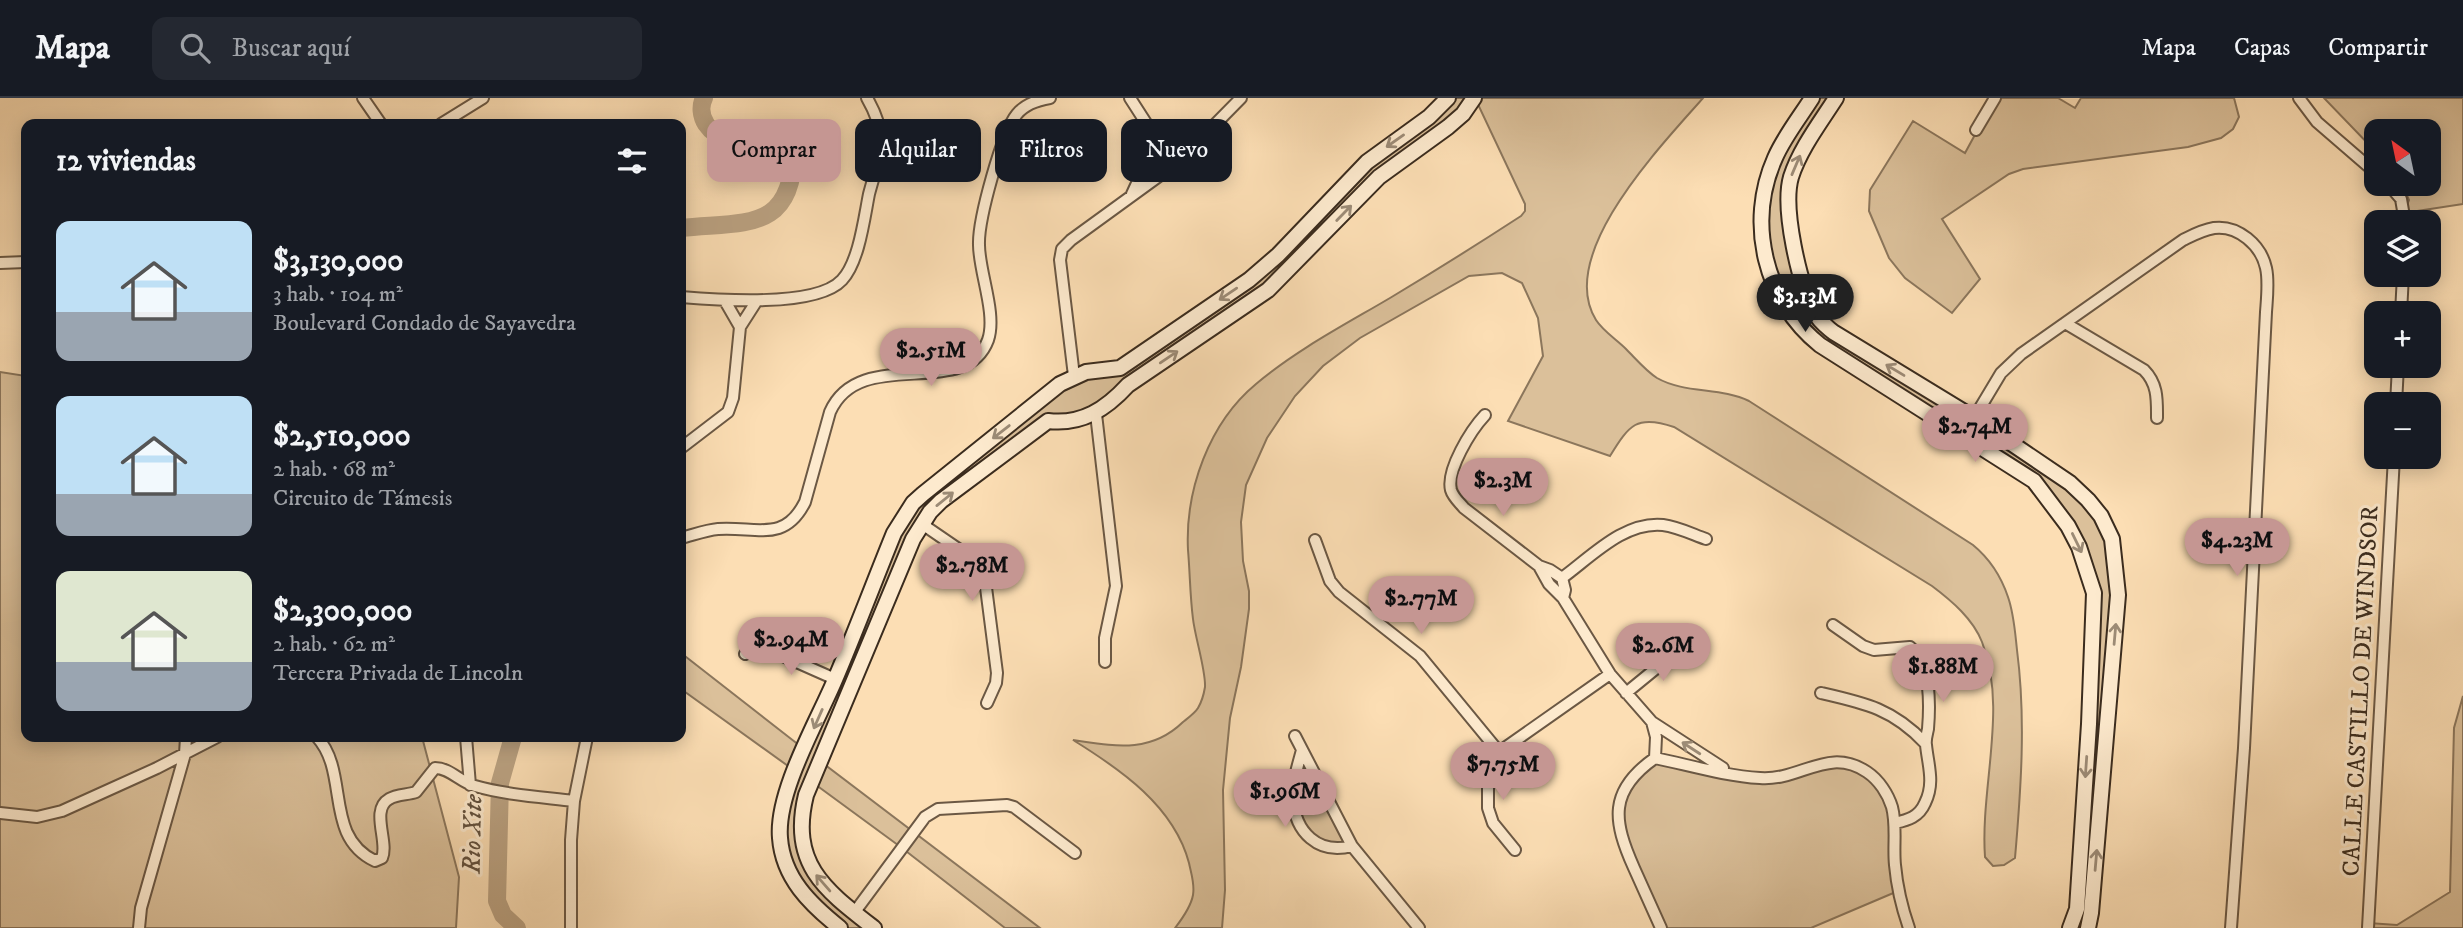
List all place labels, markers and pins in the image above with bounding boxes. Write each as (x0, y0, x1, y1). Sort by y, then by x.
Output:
pin: $3.13M (1748, 274, 1862, 334)
pin: $2.51M (874, 328, 988, 388)
pin: $2.74M (1918, 404, 2032, 464)
pin: $2.3M (1454, 458, 1552, 518)
pin: $4.23M (2180, 518, 2294, 578)
pin: $2.78M (915, 544, 1029, 603)
pin: $2.77M (1364, 576, 1478, 636)
pin: $2.94M (734, 618, 848, 677)
pin: $2.6M (1614, 624, 1712, 683)
pin: $1.88M (1886, 644, 2000, 704)
pin: $7.75M (1446, 742, 1560, 802)
pin: $1.96M (1228, 770, 1342, 829)

